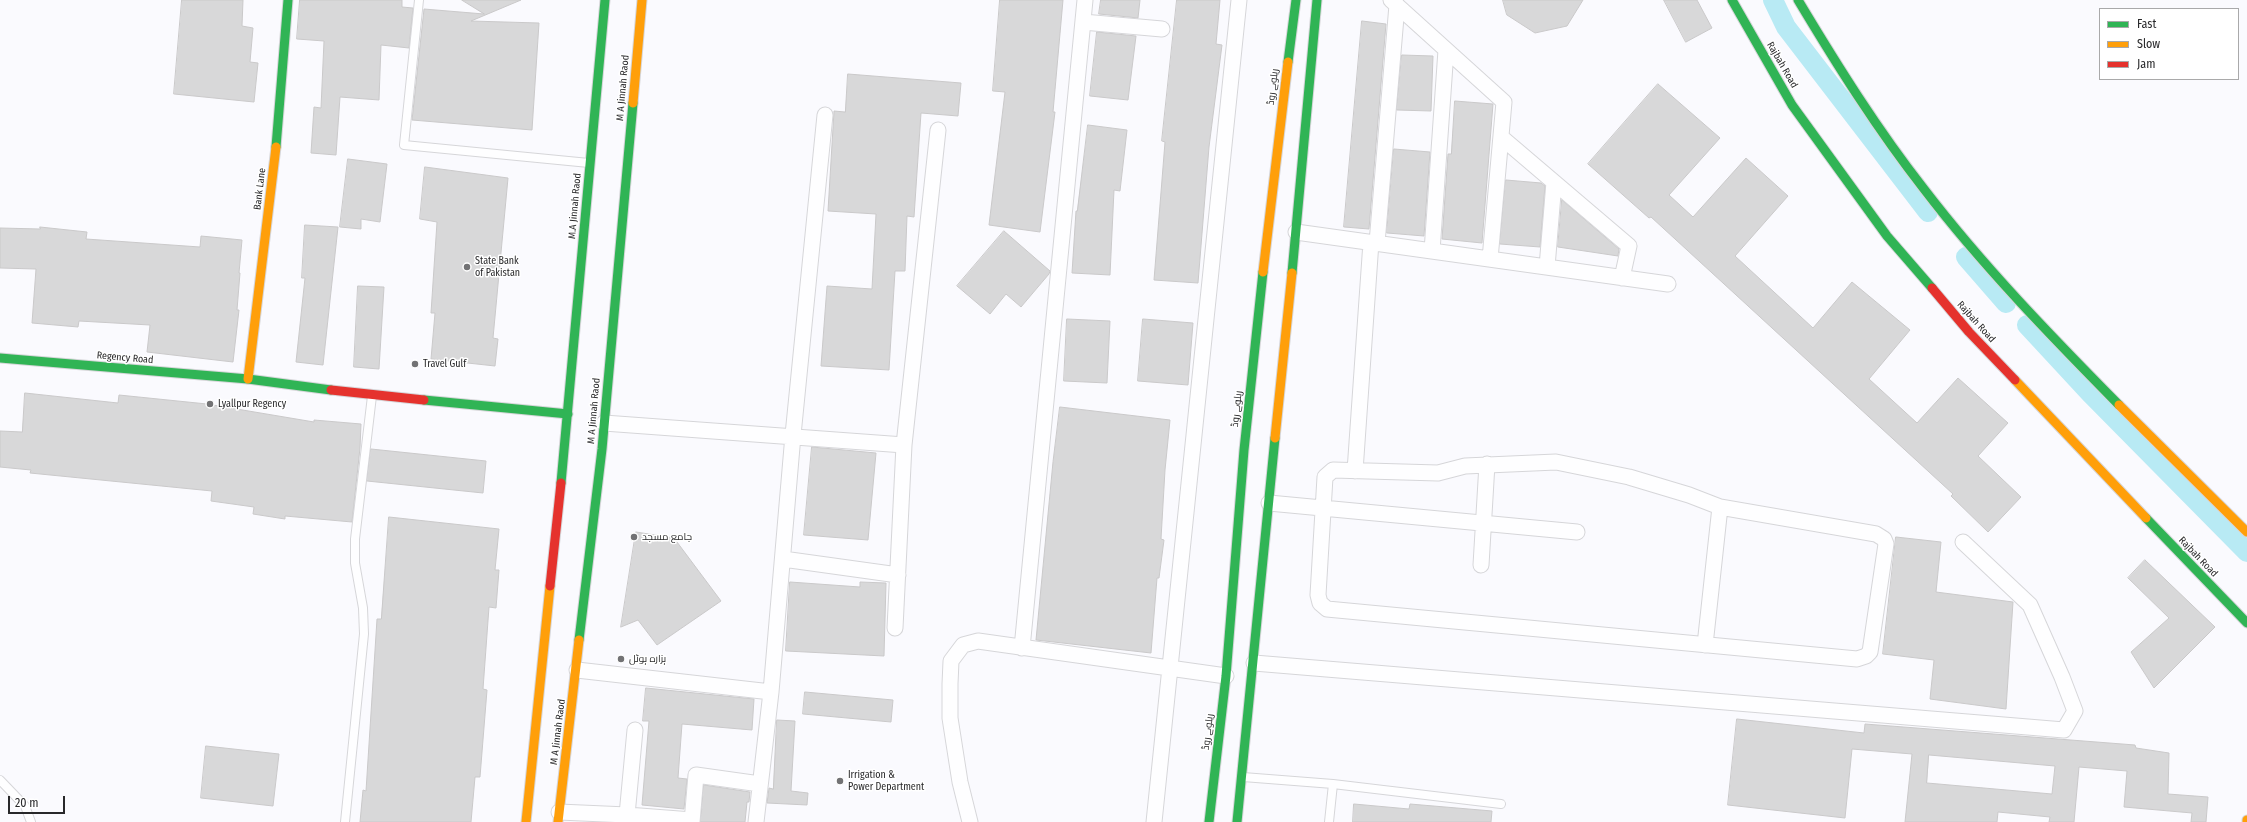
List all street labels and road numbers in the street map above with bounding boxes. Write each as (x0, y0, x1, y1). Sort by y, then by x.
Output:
street label: Rajbah Road (1764, 40, 1800, 90)
street label: M A Jinnah Raod (614, 54, 632, 122)
street label: ریلوے روڈ (1265, 68, 1281, 106)
street label: Bank Lane (251, 167, 269, 211)
street label: M.A Jinnah Raod (566, 173, 584, 239)
street label: Rajbah Road (1954, 299, 1998, 345)
street label: Regency Road (96, 350, 154, 366)
street label: M A Jinnah Raod (585, 377, 603, 445)
street label: ریلوے روڈ (1229, 390, 1245, 428)
street label: Rajbah Road (2176, 534, 2220, 580)
street label: M A Jinnah Raod (548, 698, 568, 766)
street label: ریلوے روڈ (1200, 713, 1216, 751)

